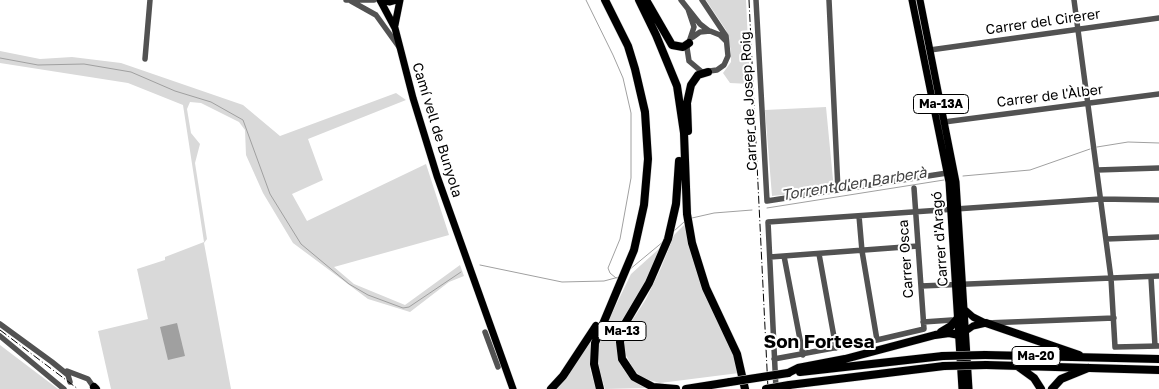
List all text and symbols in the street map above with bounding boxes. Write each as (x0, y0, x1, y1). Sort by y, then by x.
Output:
street label: Carrer del Cirerer (985, 6, 1101, 38)
street label: Carrer de Josep Roig (737, 31, 761, 171)
street label: Camí vell de Bunyola (409, 61, 465, 199)
street label: Carrer de l'Àlber (996, 81, 1104, 111)
road number: Ma-13A (914, 95, 968, 114)
water label: Torrent d'en Barberà (780, 164, 928, 204)
street label: Carrer d'Aragó (928, 191, 952, 287)
street label: Carrer Osca (895, 219, 917, 299)
road number: Ma-13 (598, 322, 646, 341)
district label: Son Fortesa (763, 331, 875, 353)
road number: Ma-20 (1012, 346, 1060, 366)

